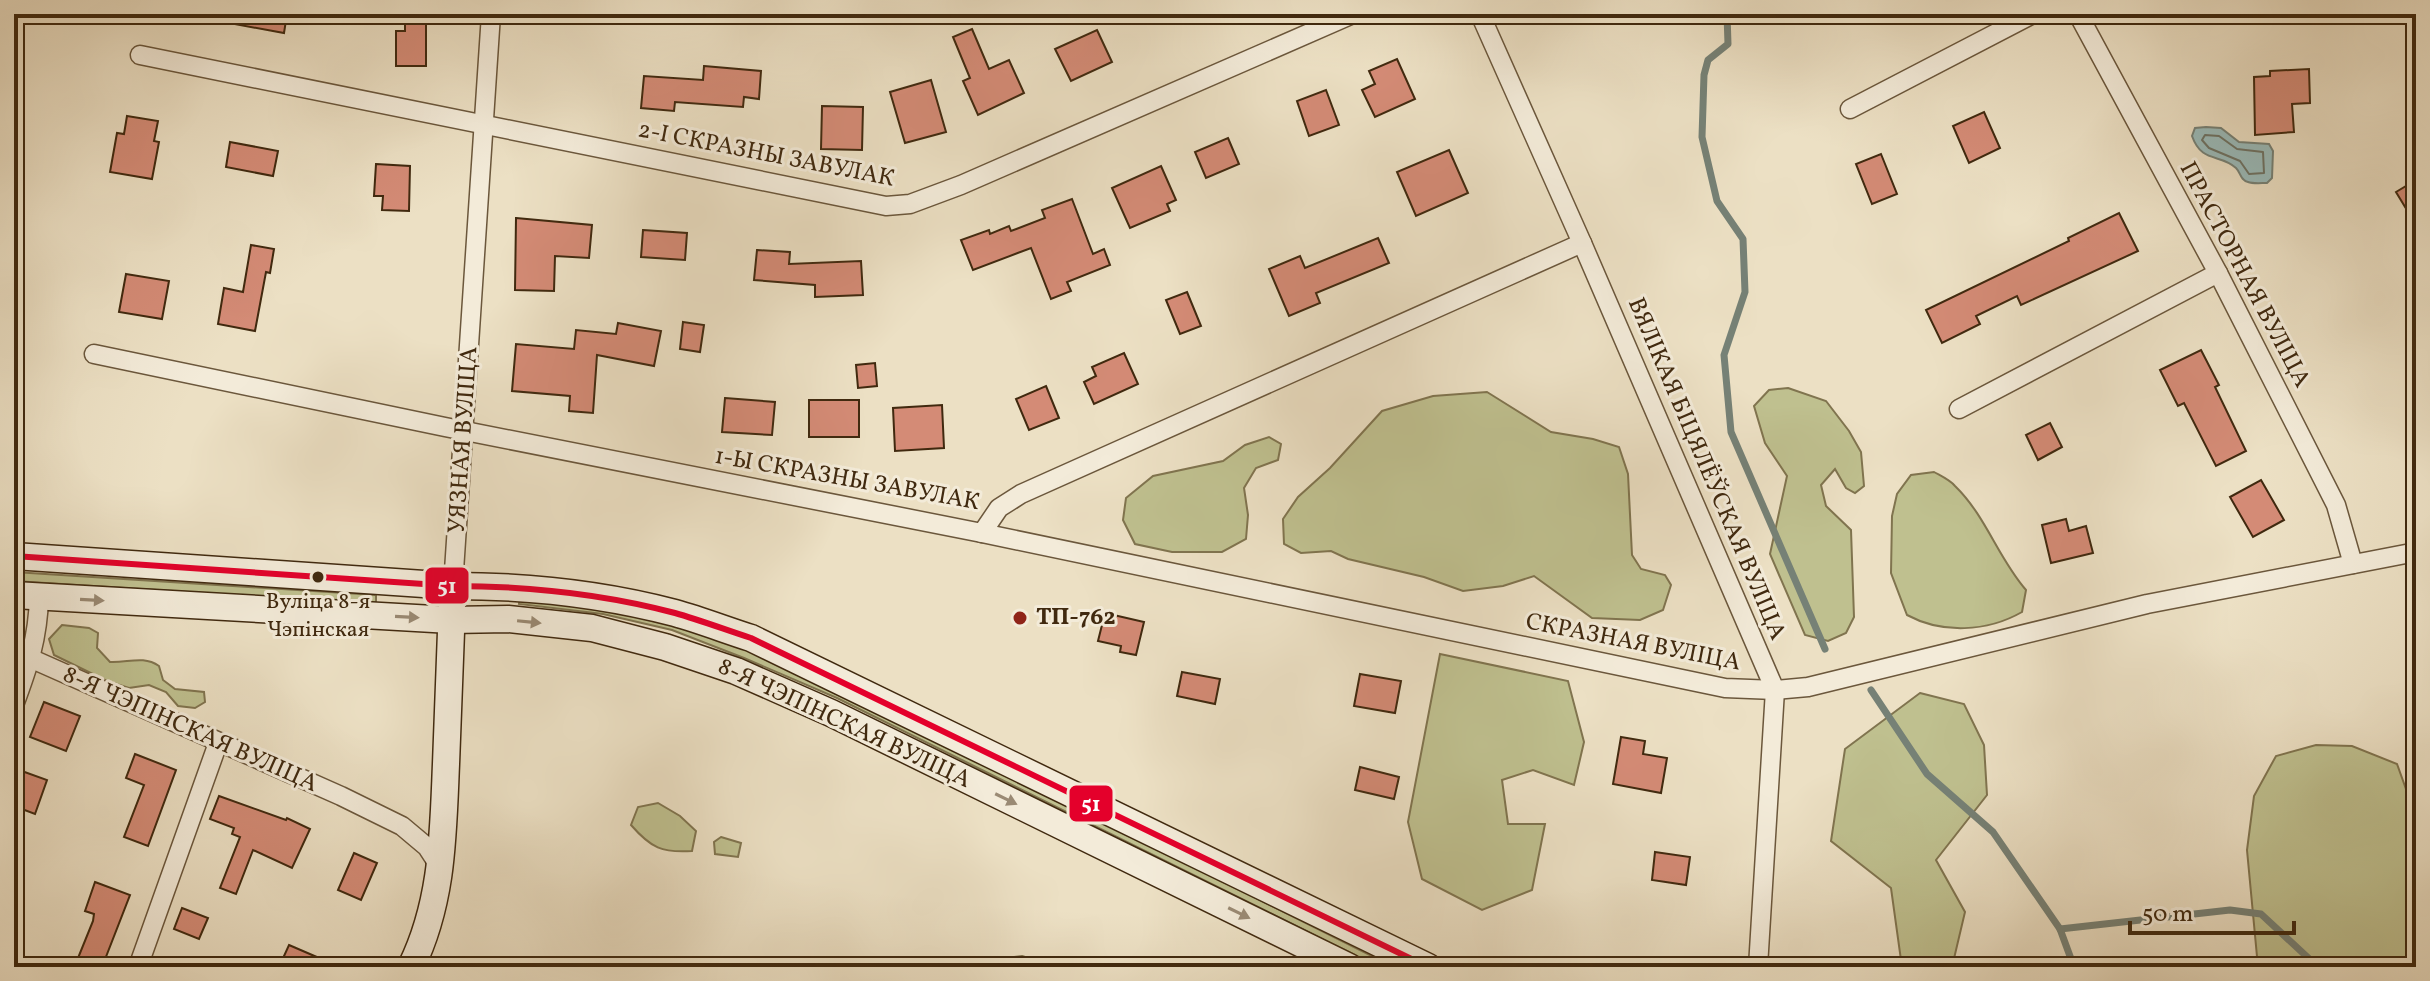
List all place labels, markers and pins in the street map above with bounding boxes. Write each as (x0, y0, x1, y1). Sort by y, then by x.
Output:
marker: Вуліца 8-я Чэпінская (310, 569, 326, 585)
place label: Вуліца 8-я Чэпінская (266, 587, 370, 646)
place label: ТП-762 (1036, 601, 1116, 635)
marker: ТП-762 (1011, 609, 1029, 627)

